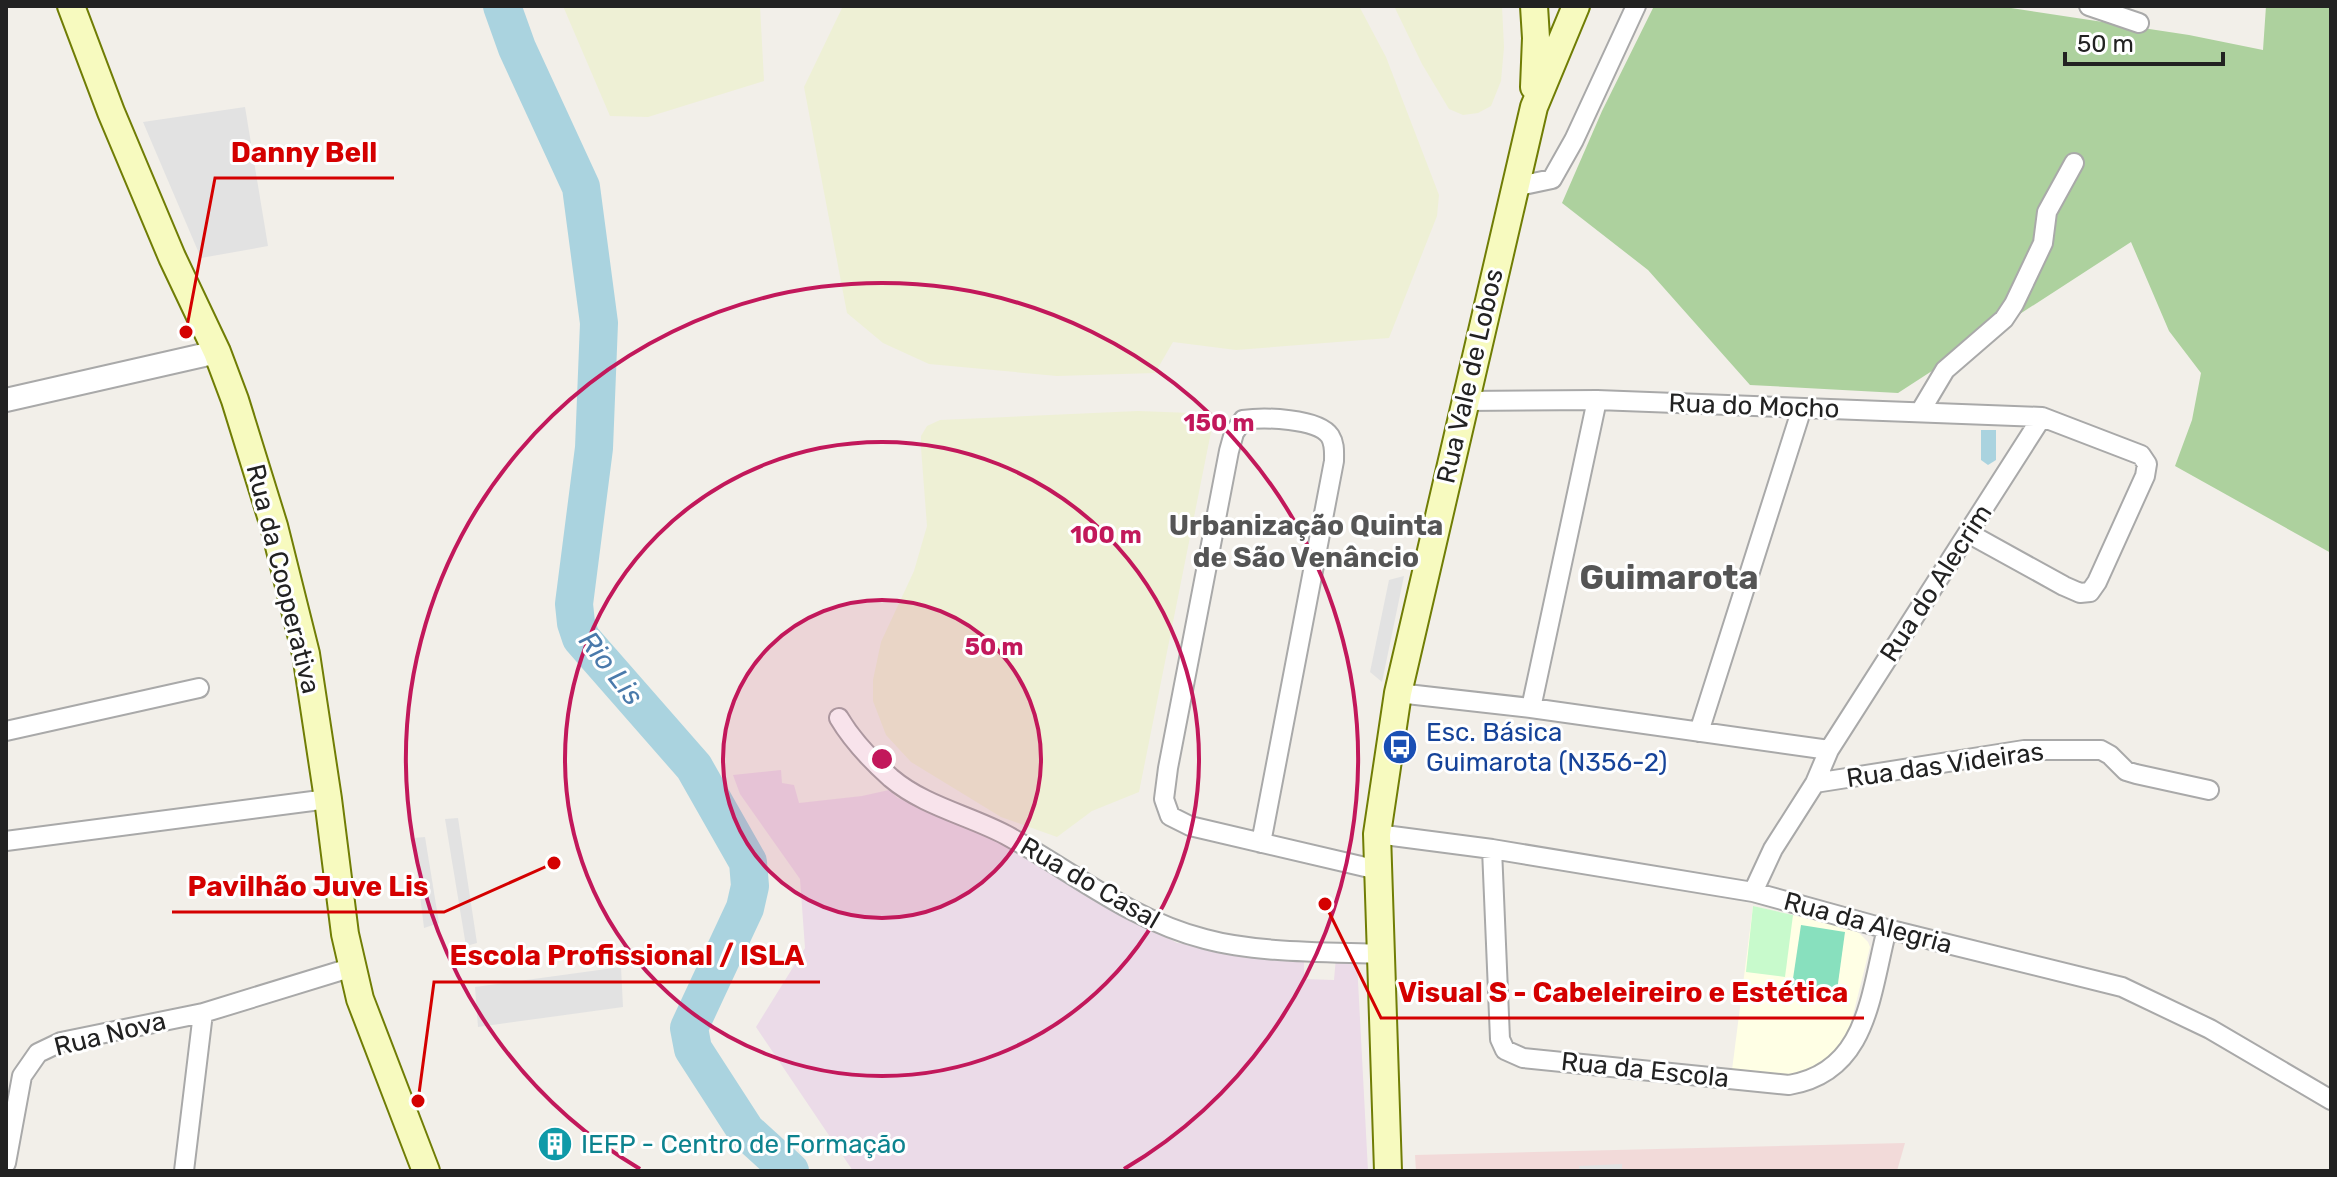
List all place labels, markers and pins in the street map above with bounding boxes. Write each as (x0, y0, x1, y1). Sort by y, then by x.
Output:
callout: Danny Bell (215, 126, 394, 178)
place label: Esc. Básica Guimarota (N356-2) (1426, 717, 1667, 778)
bus stop icon: Esc. Básica Guimarota (N356-2) (1381, 728, 1419, 766)
centre of rings (868, 745, 896, 773)
callout: Pavilhão Juve Lis (172, 860, 444, 912)
callout: Escola Profissional / ISLA (434, 930, 820, 982)
callout: Visual S - Cabeleireiro e Estética (1381, 966, 1864, 1018)
building icon: IEFP - Centro de Formação (536, 1125, 574, 1163)
place label: IEFP - Centro de Formação (581, 1129, 906, 1160)

